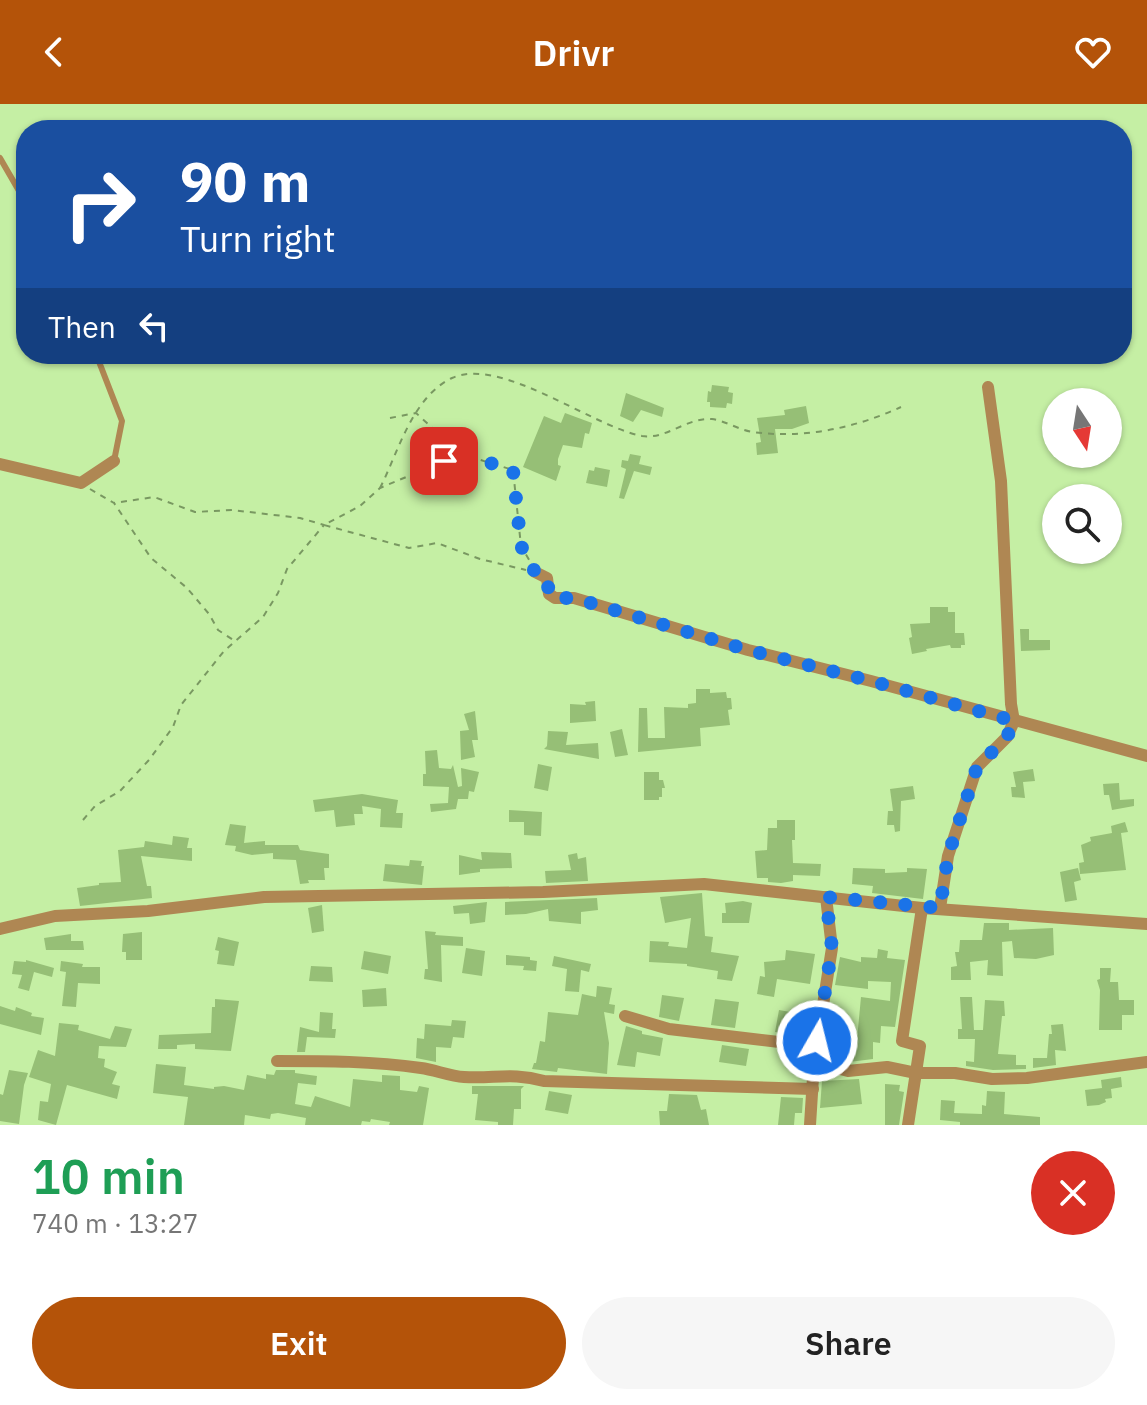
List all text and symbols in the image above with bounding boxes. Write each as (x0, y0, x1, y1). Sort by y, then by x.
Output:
text: Drivr (533, 29, 614, 76)
icon: back (32, 30, 76, 74)
icon: heart (1071, 30, 1115, 74)
text: 90 m (180, 145, 310, 217)
icon: right (48, 152, 152, 256)
text: Turn right (180, 215, 336, 262)
icon: left (132, 304, 176, 348)
text: Then (48, 307, 116, 346)
north arrow (1042, 388, 1122, 468)
map controls (1042, 388, 1122, 564)
pin (410, 427, 478, 495)
icon: arrive (422, 439, 466, 483)
button: search (1042, 484, 1122, 564)
position arrow (775, 999, 859, 1083)
text: 10 min (32, 1145, 185, 1207)
button: close (1031, 1151, 1115, 1235)
text: 740 m · 13:27 (32, 1206, 198, 1240)
button: Exit (32, 1297, 566, 1389)
button: Share (582, 1297, 1115, 1389)

